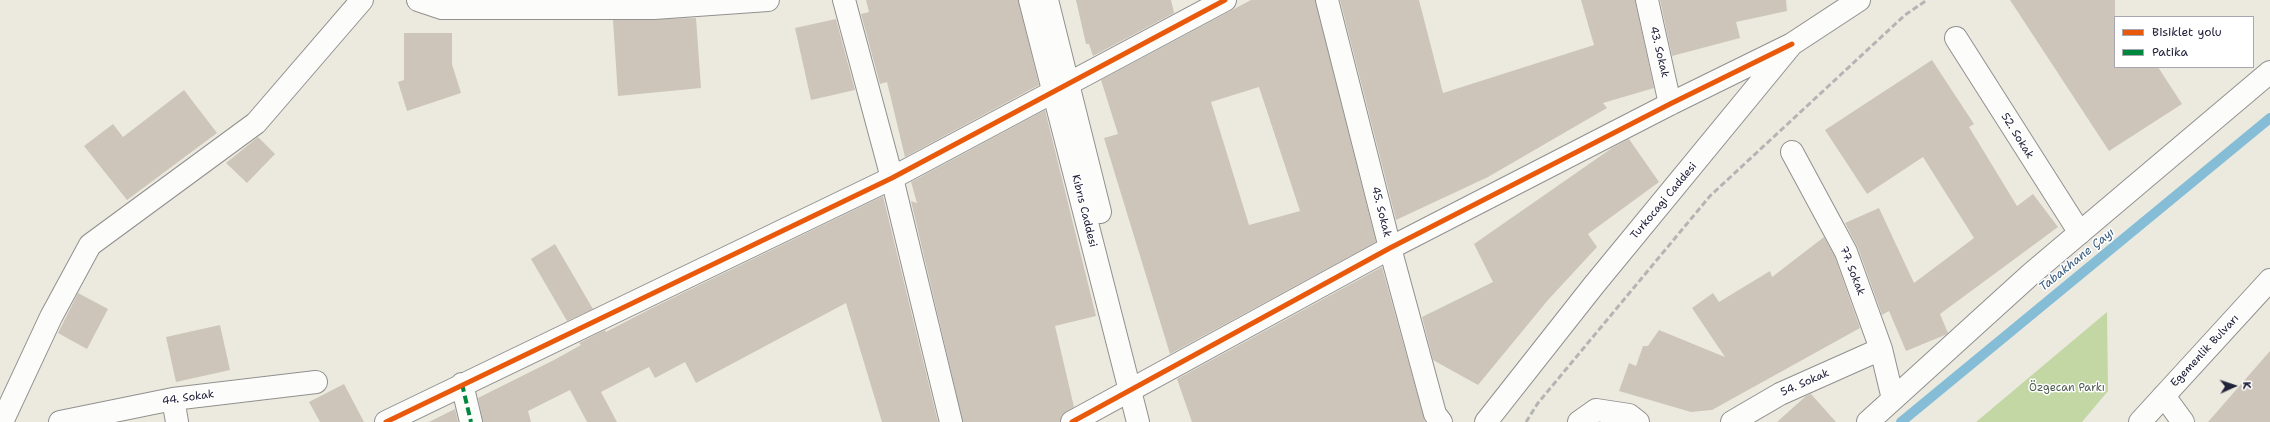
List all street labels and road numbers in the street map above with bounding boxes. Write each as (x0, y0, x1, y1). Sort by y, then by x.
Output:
street label: 43. Sokak (1647, 25, 1671, 79)
street label: 52. Sokak (1998, 111, 2036, 161)
street label: Turkocagi Caddesi (1628, 160, 1700, 242)
street label: Kıbrıs Caddesi (1069, 173, 1099, 249)
street label: 45. Sokak (1368, 185, 1394, 239)
street label: 77. Sokak (1837, 244, 1867, 298)
street label: Egemenlik Bulvarı (2168, 312, 2242, 390)
street label: 54. Sokak (1779, 366, 1831, 400)
street label: 44. Sokak (161, 388, 215, 408)

